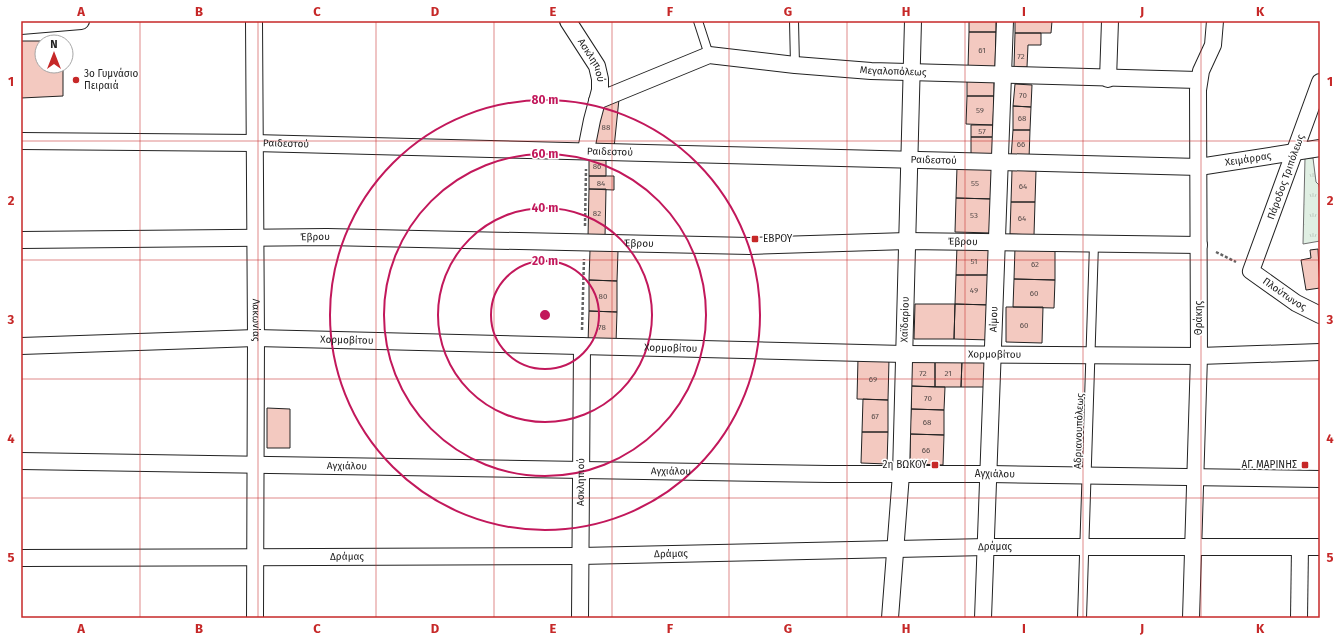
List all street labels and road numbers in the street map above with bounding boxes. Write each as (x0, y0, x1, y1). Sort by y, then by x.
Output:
street label: Ασκληπιού (575, 36, 607, 82)
street label: Μεγαλοπόλεως (859, 64, 927, 79)
street label: Πάροδος Τριπόλεως (1264, 132, 1307, 221)
street label: Ραιδεστού (263, 137, 310, 150)
street label: Ραιδεστού (587, 145, 633, 159)
street label: Χειμάρρας (1224, 150, 1272, 169)
street label: Ραιδεστού (911, 154, 957, 167)
street label: Έβρου (300, 231, 330, 243)
street label: Έβρου (948, 236, 978, 248)
street label: Έβρου (624, 237, 654, 250)
street label: Πλούτωνος (1260, 275, 1309, 313)
street label: Χαϊδαρίου (898, 296, 912, 343)
street label: Λακωνίας (250, 299, 263, 342)
street label: Θράκης (1192, 300, 1205, 335)
street label: Αίμου (987, 306, 1000, 332)
street label: Χορμοβίτου (320, 333, 374, 347)
street label: Χορμοβίτου (644, 341, 698, 355)
street label: Χορμοβίτου (968, 348, 1022, 361)
street label: Αδριανουπόλεως (1071, 393, 1086, 469)
street label: Ασκληπιού (574, 458, 587, 506)
street label: Αγχιάλου (327, 459, 367, 473)
street label: Αγχιάλου (651, 464, 691, 478)
street label: Αγχιάλου (975, 467, 1015, 480)
street label: Δράμας (978, 540, 1012, 553)
street label: Δράμας (654, 547, 688, 560)
street label: Δράμας (330, 550, 364, 563)

